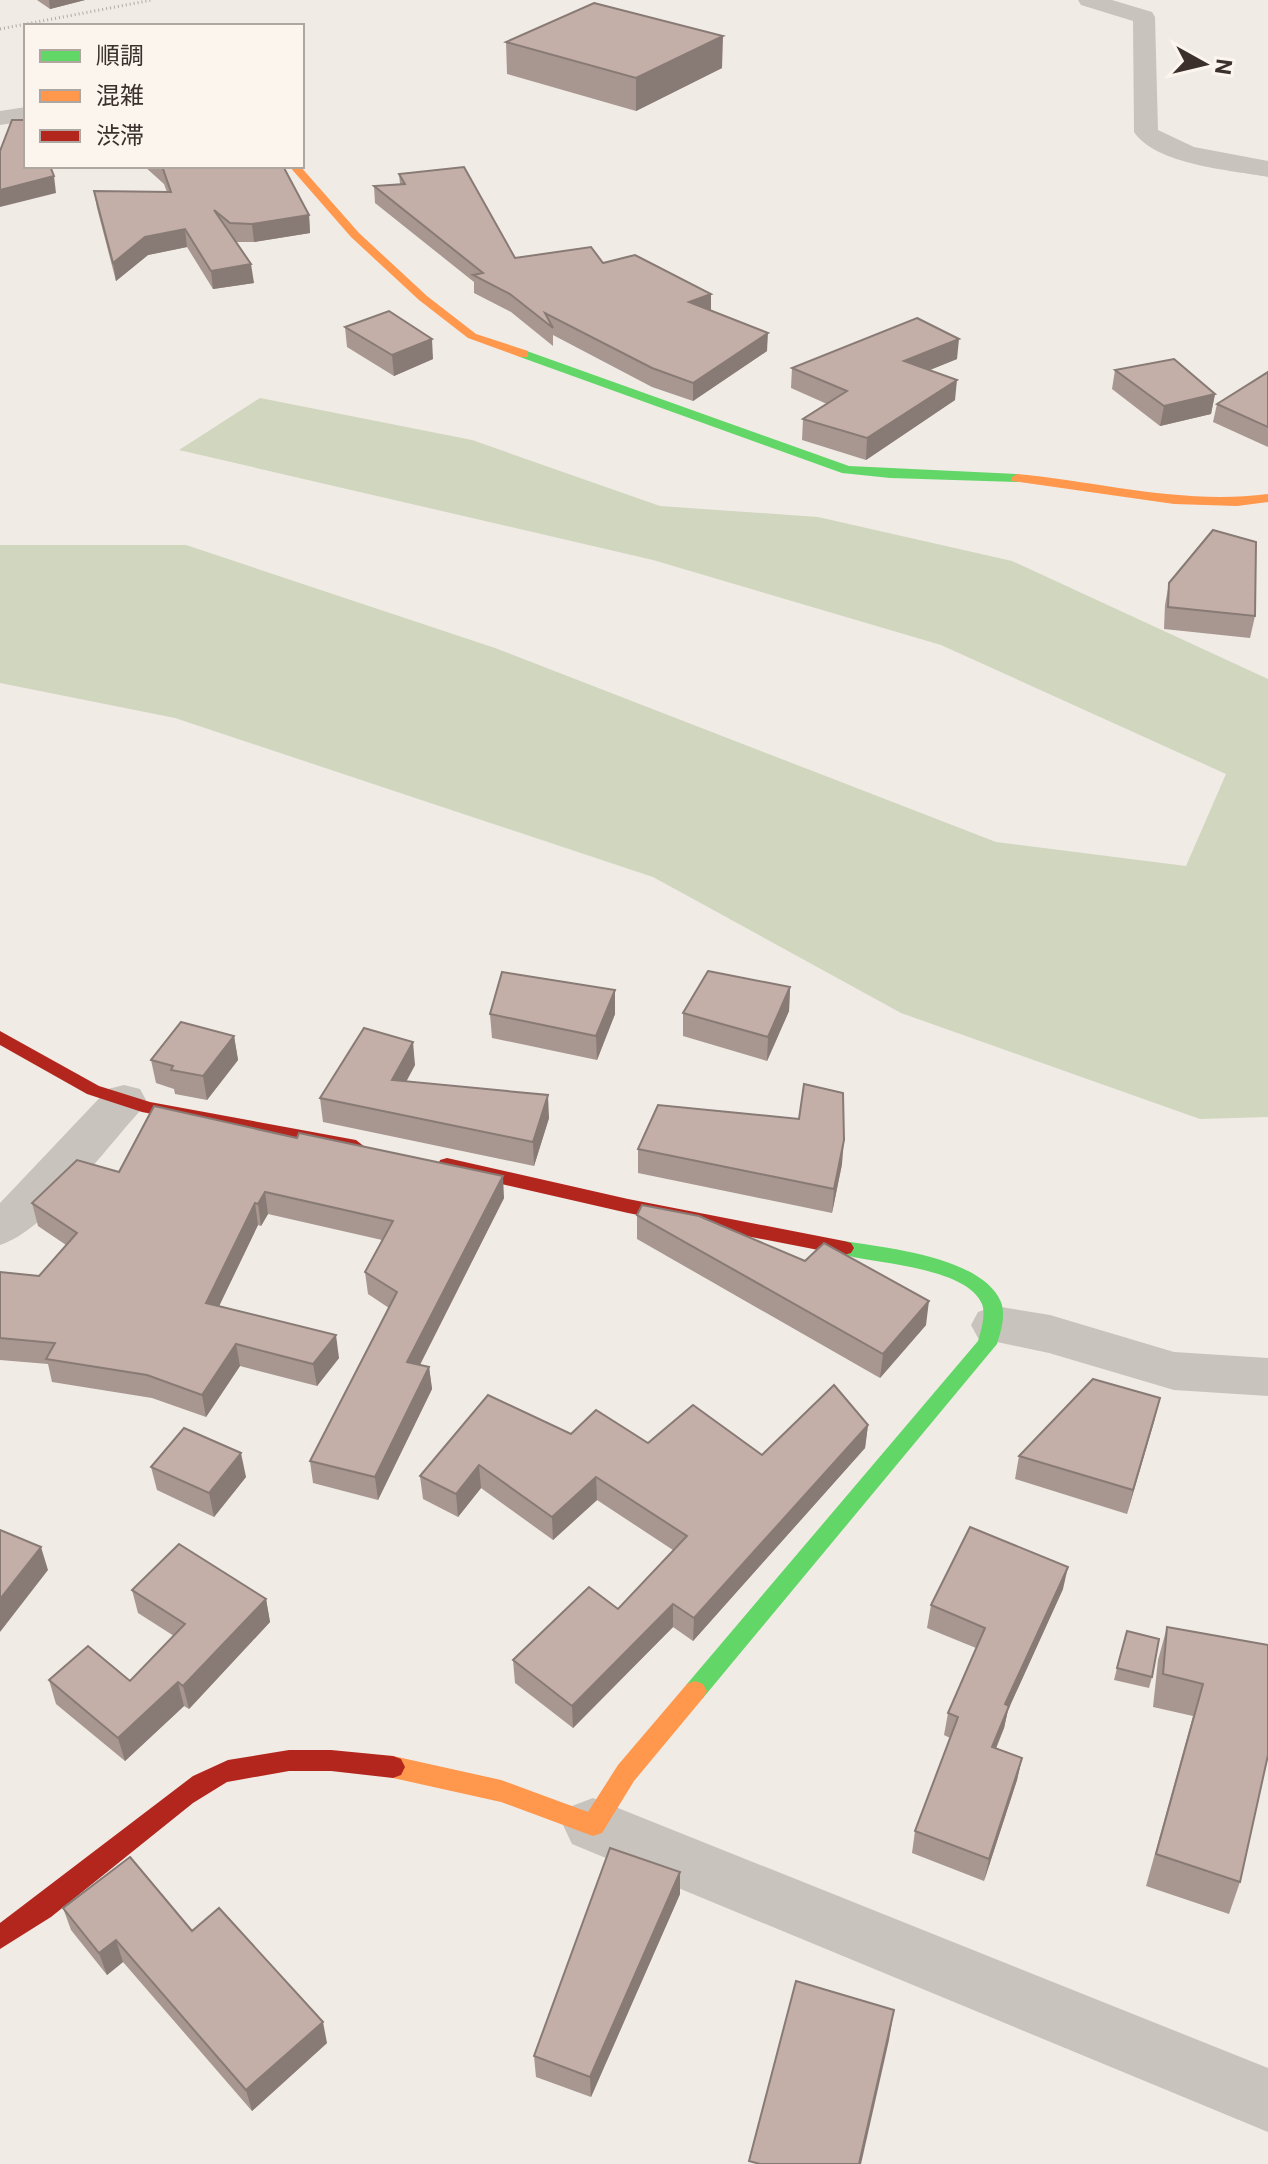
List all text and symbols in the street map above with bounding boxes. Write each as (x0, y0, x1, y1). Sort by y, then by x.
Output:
legend (24, 24, 304, 168)
north arrow (1164, 24, 1244, 104)
text: 順調 (96, 42, 144, 70)
text: N (1210, 57, 1237, 76)
text: 混雑 (96, 82, 144, 110)
text: 渋滞 (96, 122, 144, 150)

